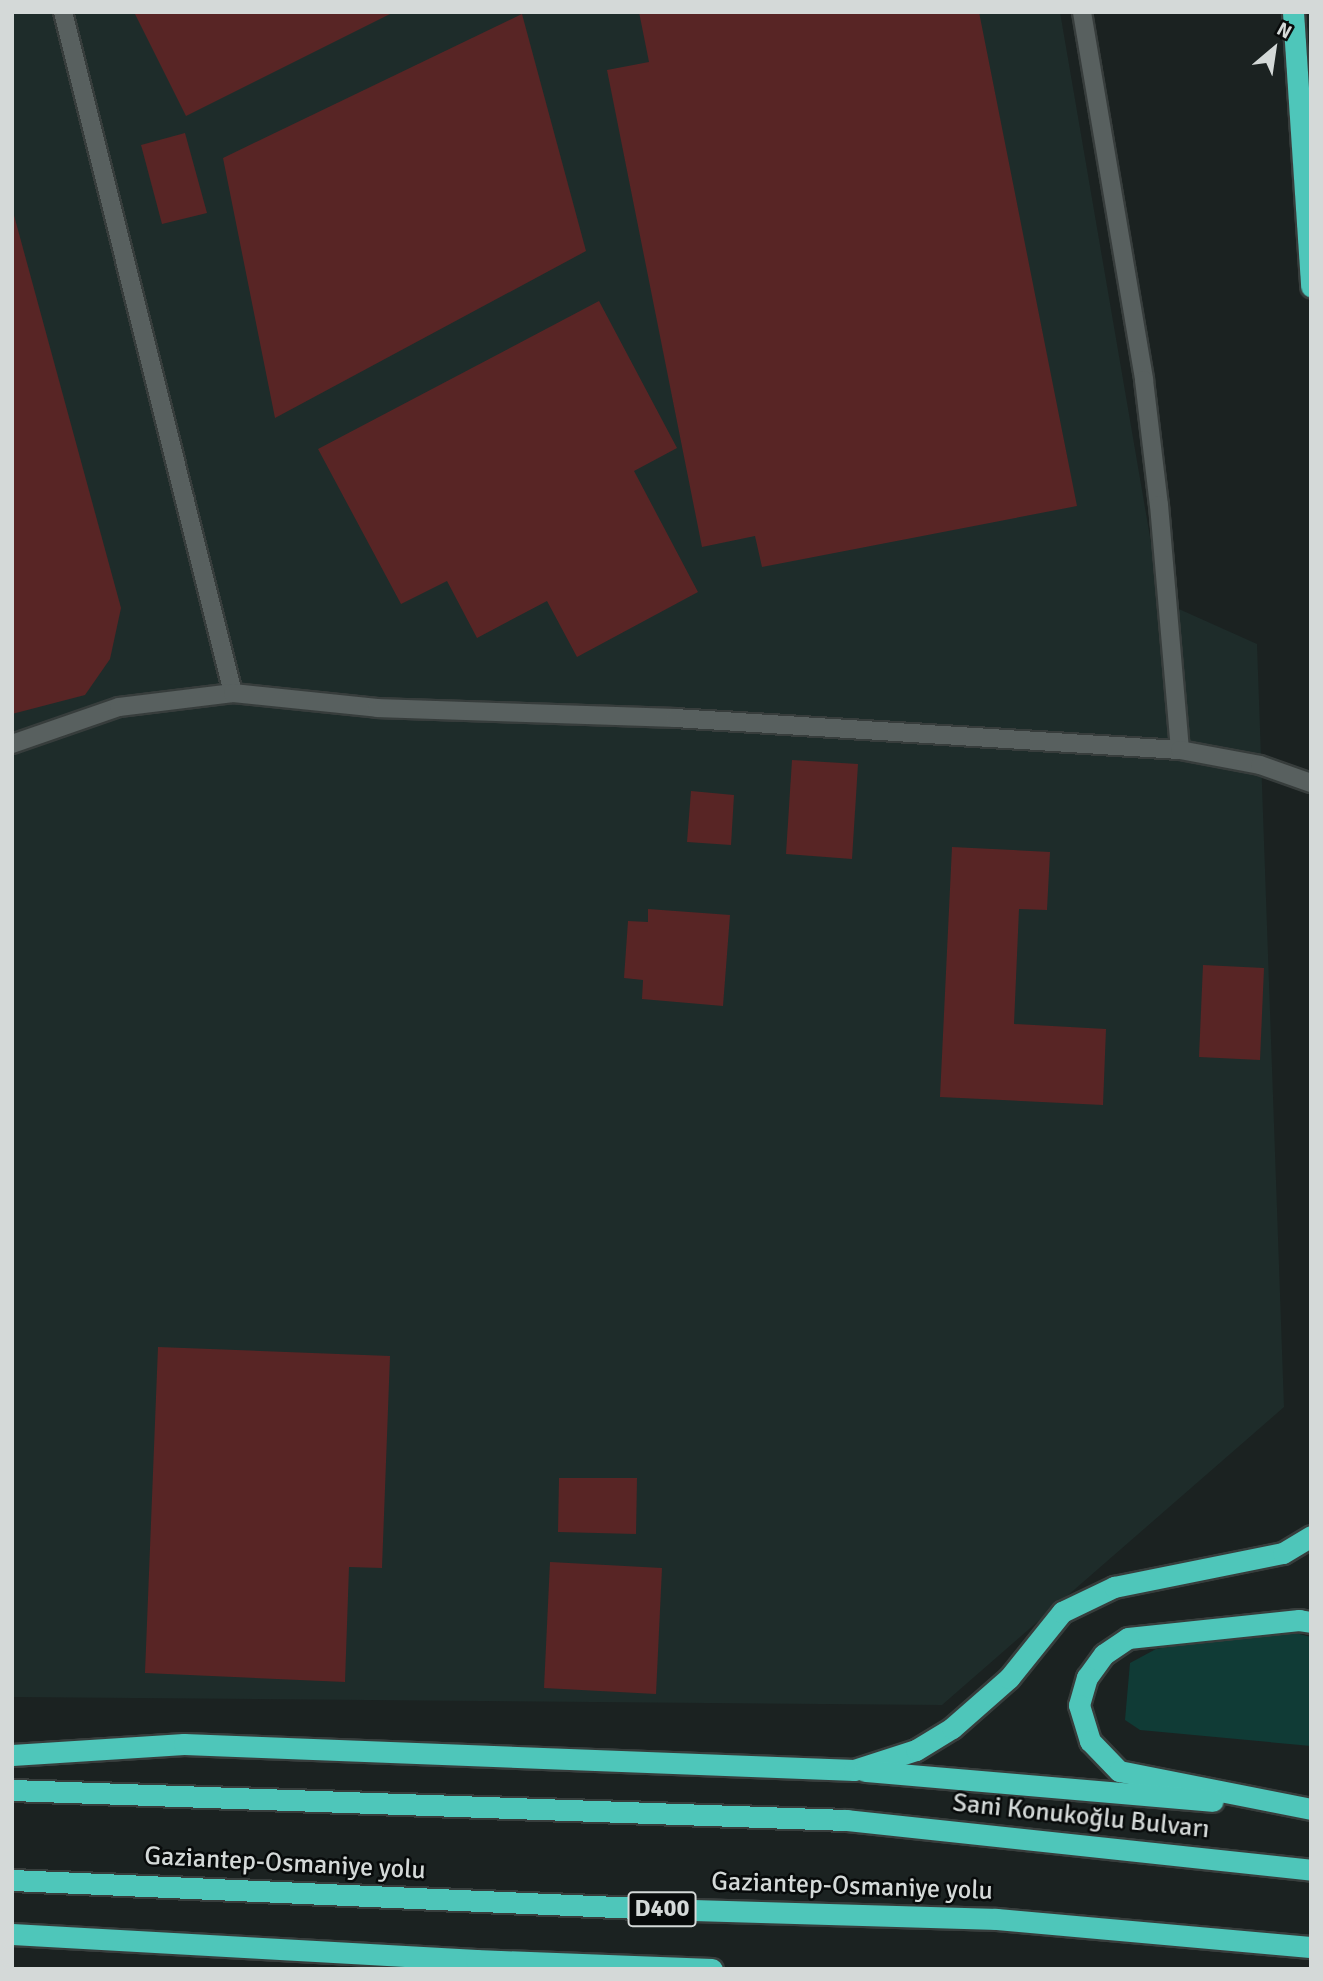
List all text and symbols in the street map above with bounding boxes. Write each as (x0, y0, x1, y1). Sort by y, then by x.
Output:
north arrow (1239, 14, 1309, 84)
text: N (1273, 17, 1296, 44)
street label: Sani Konukoğlu Bulvarı (951, 1788, 1211, 1846)
street label: Gaziantep-Osmaniye yolu (144, 1841, 426, 1887)
street label: Gaziantep-Osmaniye yolu (711, 1866, 993, 1908)
road number: D400 (627, 1888, 697, 1930)

